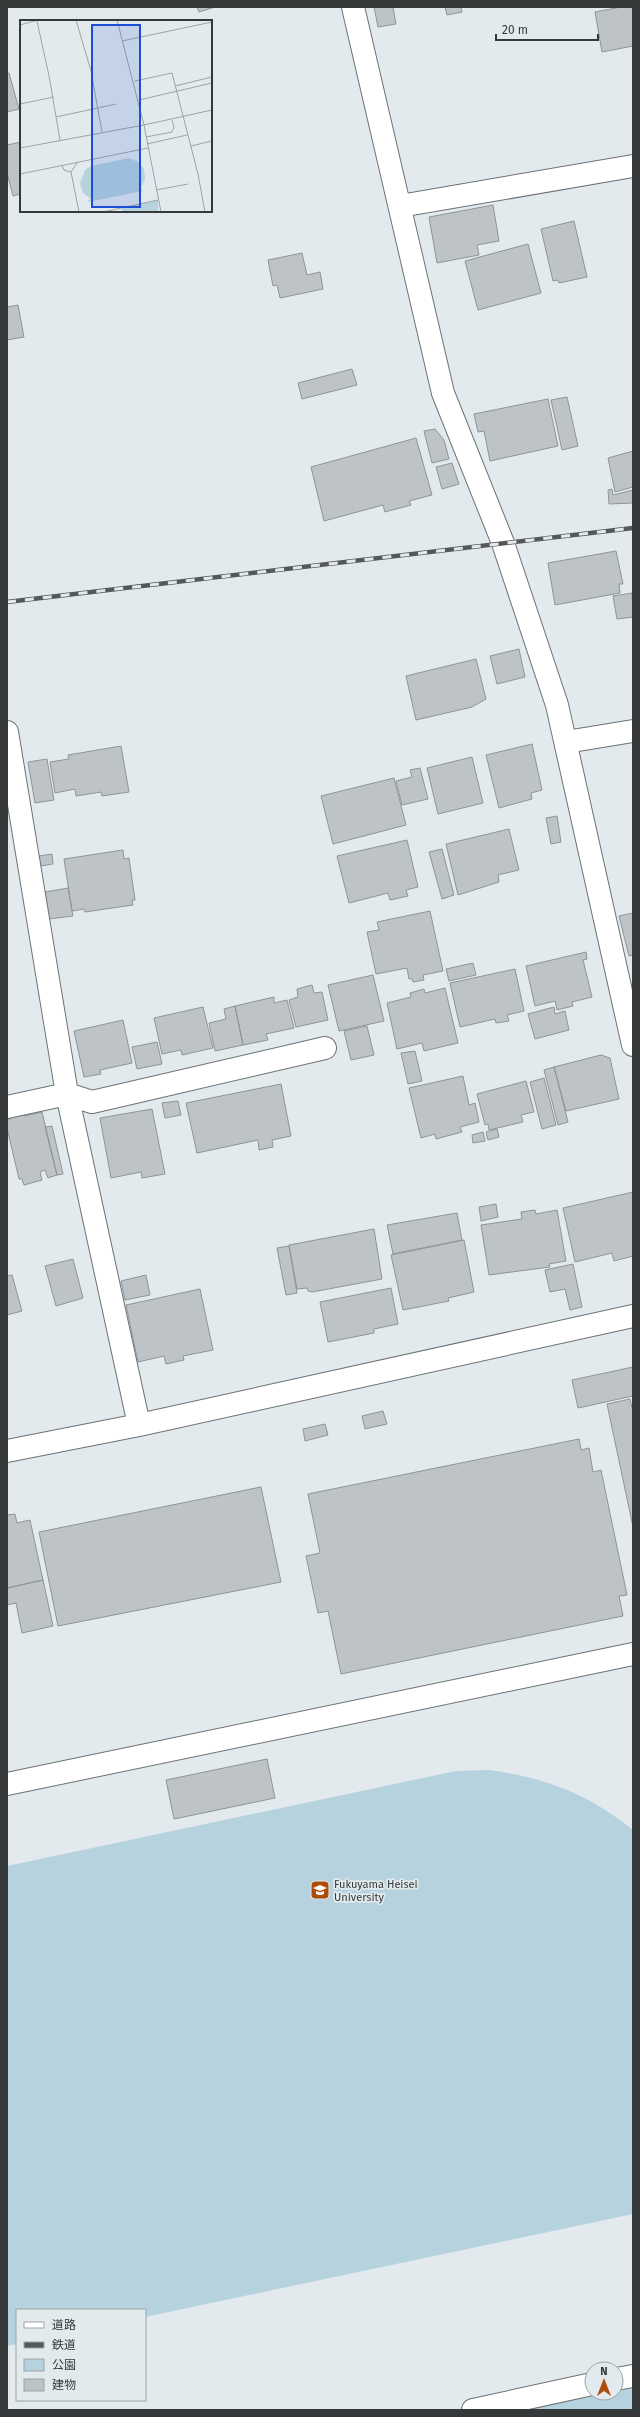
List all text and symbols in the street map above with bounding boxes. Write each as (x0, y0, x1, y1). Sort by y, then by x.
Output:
scale bar (496, 16, 598, 42)
inset map (20, 20, 212, 212)
text: 20 m (502, 23, 528, 37)
place label: Fukuyama Heisei University (334, 1878, 418, 1904)
school or university icon: Fukuyama Heisei University (309, 1879, 331, 1901)
legend (16, 2309, 146, 2401)
text: 道路 (52, 2318, 76, 2332)
text: 鉄道 (52, 2338, 76, 2352)
text: 公園 (52, 2358, 76, 2372)
north arrow (584, 2361, 624, 2401)
text: N (600, 2365, 608, 2378)
text: 建物 (52, 2378, 76, 2392)

